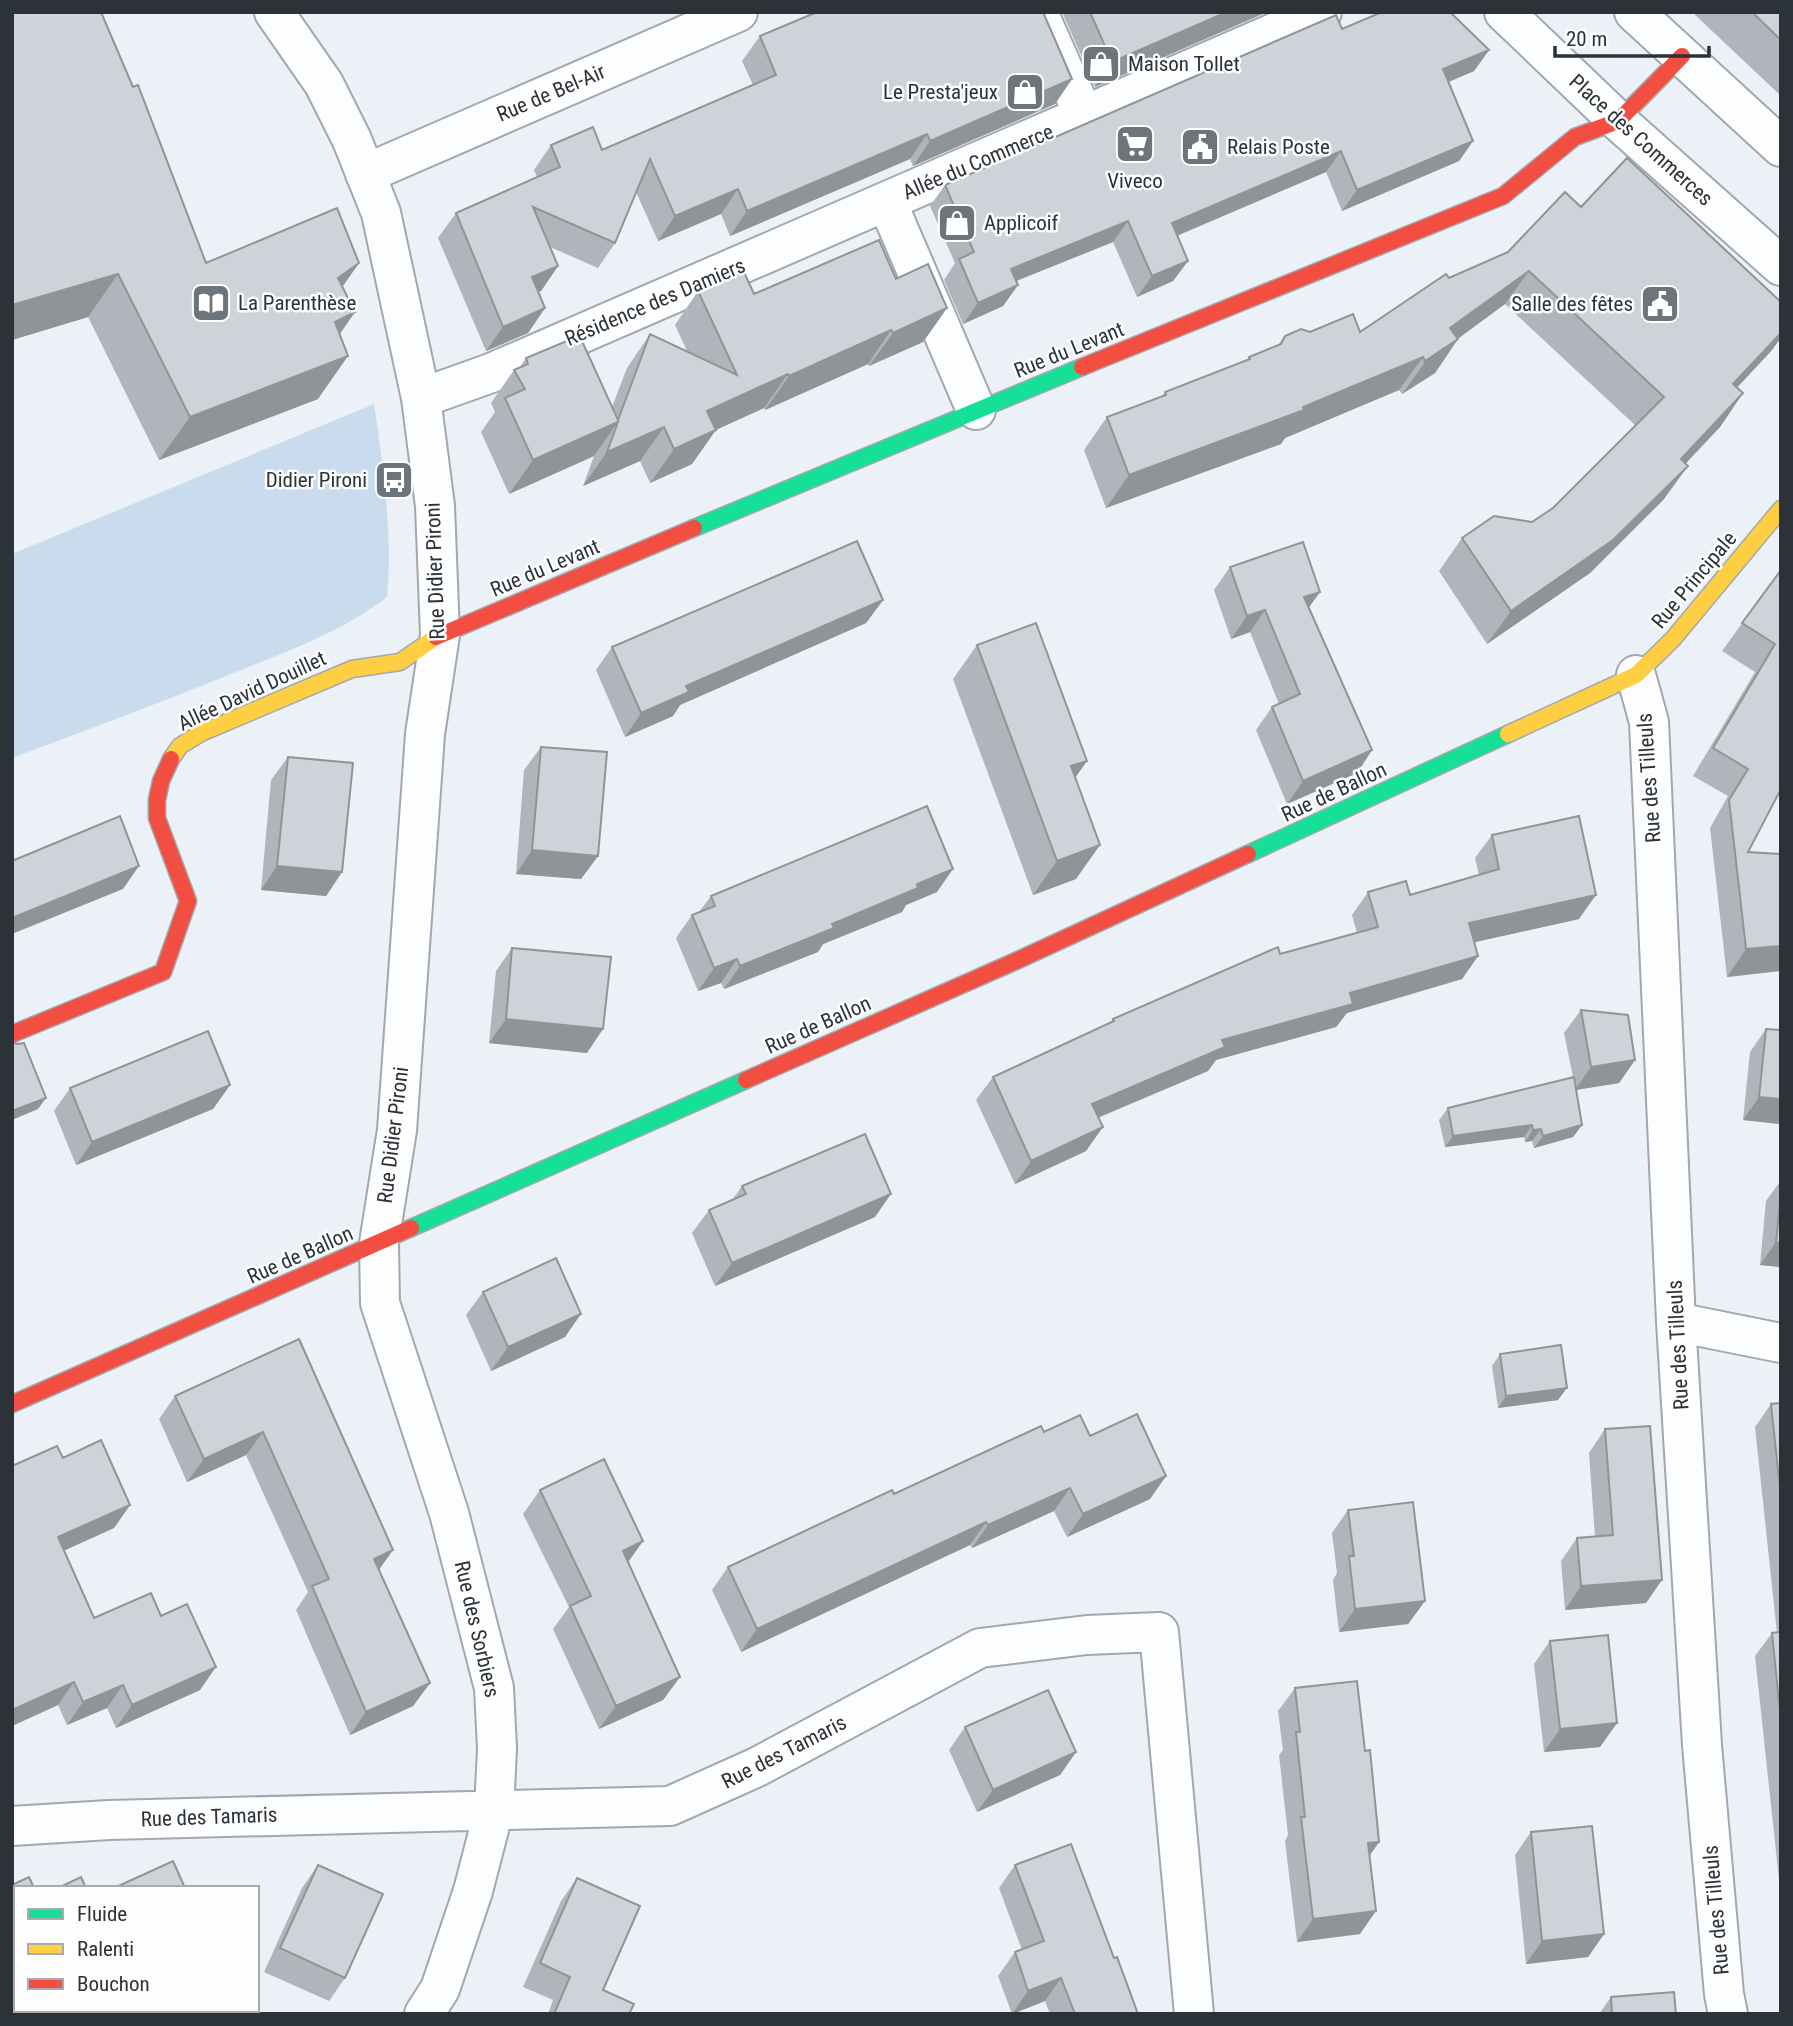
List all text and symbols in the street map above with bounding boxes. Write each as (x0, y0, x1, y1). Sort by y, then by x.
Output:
scale bar (1555, 14, 1709, 58)
text: 20 m (1566, 27, 1607, 51)
shop icon: Maison Tollet (1080, 43, 1122, 85)
place label: Maison Tollet (1128, 52, 1240, 76)
street label: Rue de Bel-Air (493, 59, 609, 127)
street label: Place des Commerces (1564, 69, 1718, 211)
shop icon: Le Presta'jeux (1004, 71, 1046, 113)
place label: Le Presta'jeux (883, 80, 998, 104)
street label: Allée du Commerce (899, 119, 1057, 205)
supermarket icon: Viveco (1114, 123, 1156, 165)
public building icon: Relais Poste (1179, 126, 1221, 168)
place label: Relais Poste (1227, 135, 1330, 159)
place label: Viveco (1107, 169, 1163, 193)
shop icon: Applicoif (936, 202, 978, 244)
place label: Applicoif (984, 211, 1059, 235)
street label: Résidence des Damiers (561, 253, 749, 351)
library icon: La Parenthèse (190, 282, 232, 324)
public building icon: Salle des fêtes (1639, 283, 1681, 325)
place label: La Parenthèse (238, 291, 356, 315)
place label: Salle des fêtes (1511, 292, 1633, 316)
street label: Rue du Levant (1011, 317, 1127, 383)
bus stop icon: Didier Pironi (373, 459, 415, 501)
place label: Didier Pironi (266, 468, 367, 492)
street label: Rue Didier Pironi (421, 502, 449, 640)
street label: Rue Principale (1647, 527, 1741, 633)
street label: Rue du Levant (487, 534, 603, 602)
street label: Allée David Douillet (174, 646, 330, 736)
street label: Rue des Tilleuls (1632, 712, 1666, 844)
street label: Rue de Ballon (1278, 757, 1390, 827)
street label: Rue de Ballon (762, 991, 874, 1059)
street label: Rue Didier Pironi (373, 1065, 413, 1205)
street label: Rue de Ballon (244, 1221, 356, 1289)
street label: Rue des Tilleuls (1663, 1279, 1693, 1411)
street label: Rue des Sorbiers (450, 1558, 504, 1700)
street label: Rue des Tamaris (718, 1710, 850, 1794)
street label: Rue des Tamaris (140, 1803, 278, 1831)
street label: Rue des Tilleuls (1698, 1844, 1734, 1976)
legend (14, 1886, 259, 2012)
text: Fluide (77, 1902, 127, 1926)
text: Ralenti (77, 1937, 134, 1961)
text: Bouchon (77, 1972, 150, 1996)

